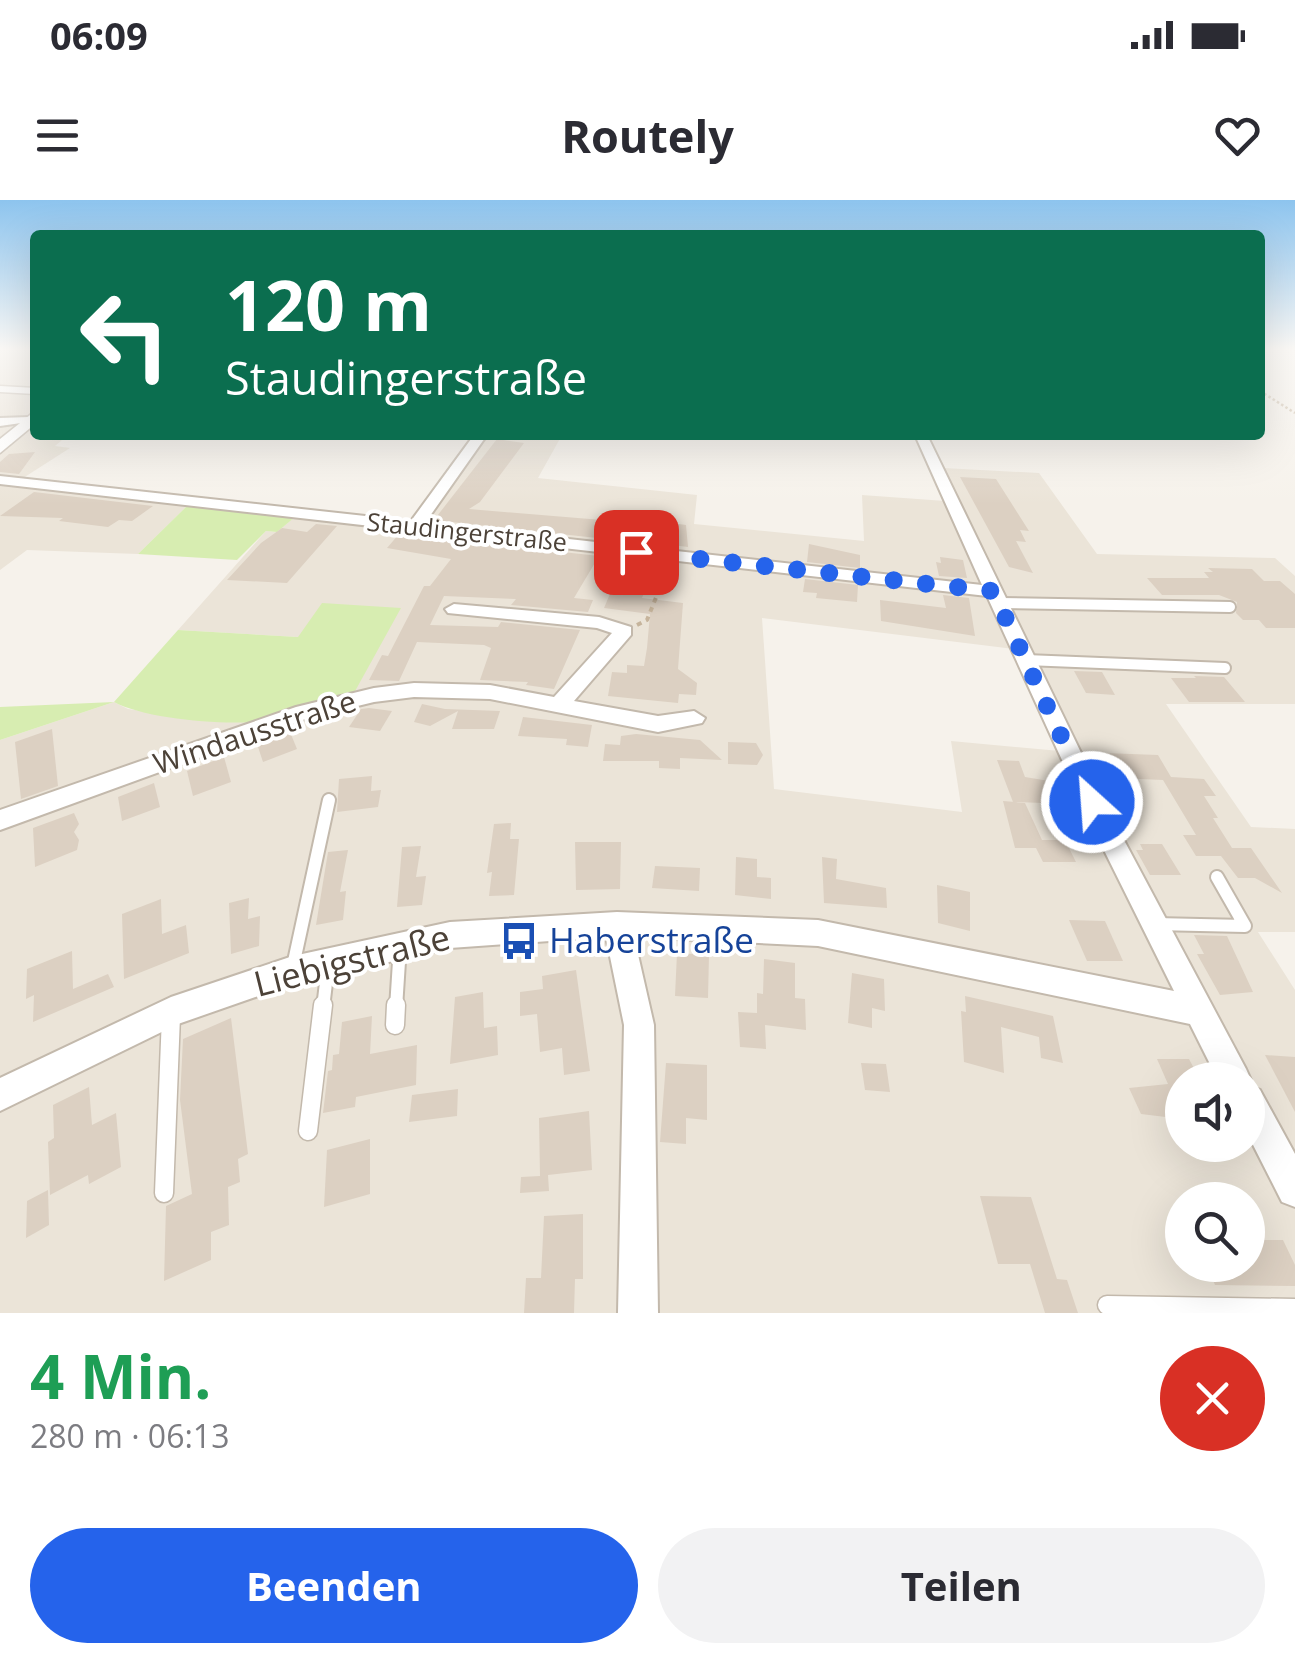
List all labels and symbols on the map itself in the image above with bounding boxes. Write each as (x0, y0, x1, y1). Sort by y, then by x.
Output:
street label: Staudingerstraße (365, 504, 569, 558)
pin (594, 510, 679, 595)
street label: Windausstraße (148, 679, 361, 784)
position arrow (1040, 750, 1144, 854)
street label: Liebigstraße (249, 913, 455, 1007)
place label: Haberstraße (549, 916, 754, 963)
bus stop icon: Haberstraße (498, 920, 540, 962)

